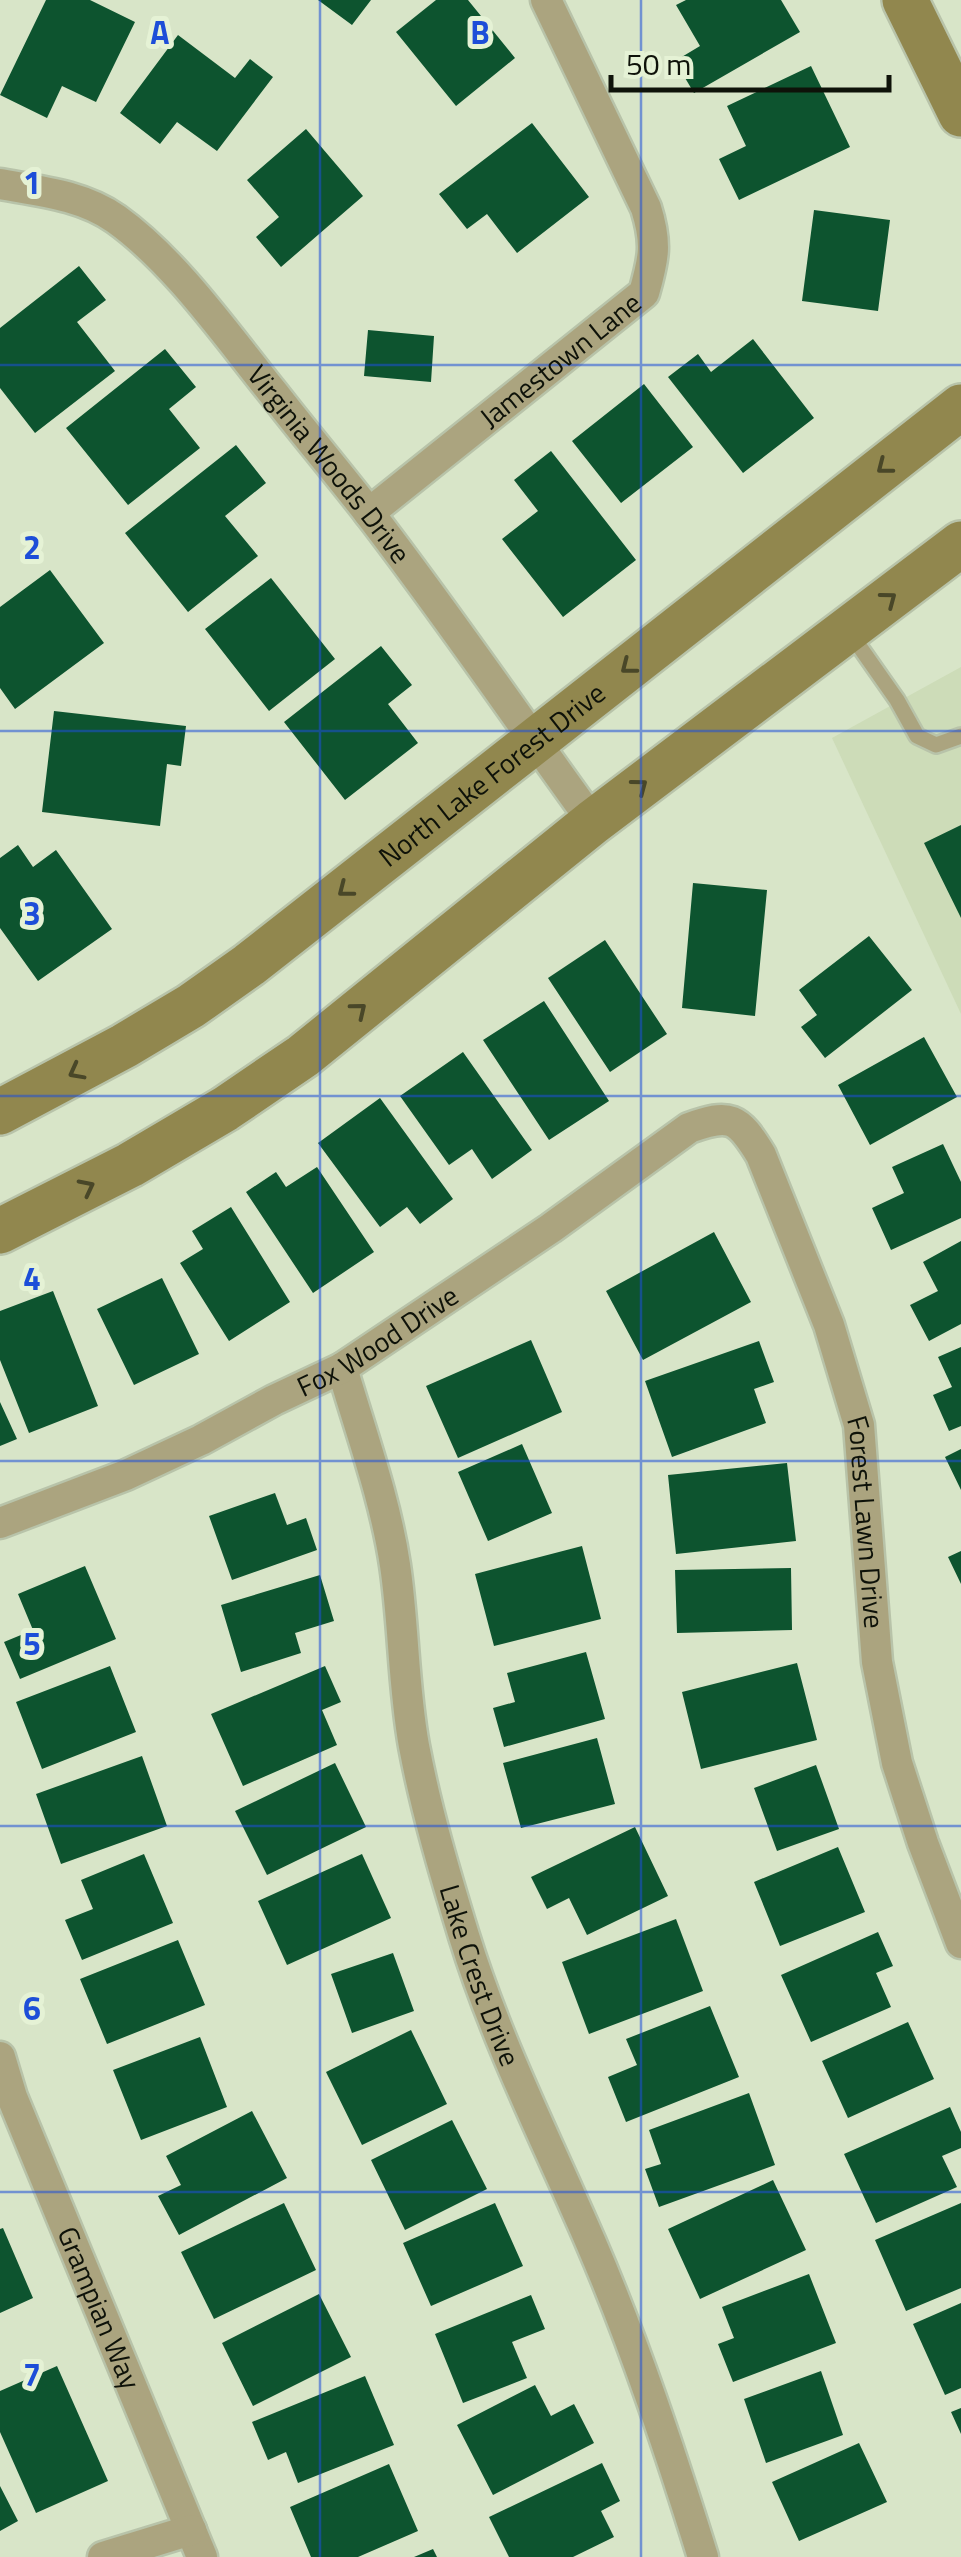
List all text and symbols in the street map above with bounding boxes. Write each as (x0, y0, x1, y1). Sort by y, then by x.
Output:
text: A (150, 8, 170, 56)
text: B (470, 8, 490, 56)
scale bar (611, 30, 888, 92)
text: 50 m (626, 41, 691, 87)
text: 1 (23, 158, 41, 206)
street label: Jamestown Lane (470, 281, 650, 438)
street label: Virginia Woods Drive (237, 355, 422, 572)
one-way arrow (877, 456, 895, 473)
text: 2 (23, 523, 41, 571)
one-way arrow (878, 593, 896, 610)
one-way arrow (621, 655, 639, 673)
street label: North Lake Forest Drive (369, 672, 614, 877)
one-way arrow (629, 780, 647, 798)
one-way arrow (338, 878, 356, 895)
text: 3 (23, 889, 41, 937)
one-way arrow (348, 1004, 366, 1022)
one-way arrow (69, 1059, 87, 1079)
one-way arrow (77, 1179, 95, 1199)
text: 4 (23, 1254, 41, 1302)
street label: Fox Wood Drive (289, 1274, 467, 1407)
street label: Forest Lawn Drive (836, 1410, 896, 1630)
text: 5 (23, 1619, 41, 1667)
street label: Lake Crest Drive (429, 1879, 532, 2073)
text: 6 (23, 1984, 41, 2032)
street label: Grampian Way (47, 2220, 152, 2396)
text: 7 (23, 2350, 41, 2398)

